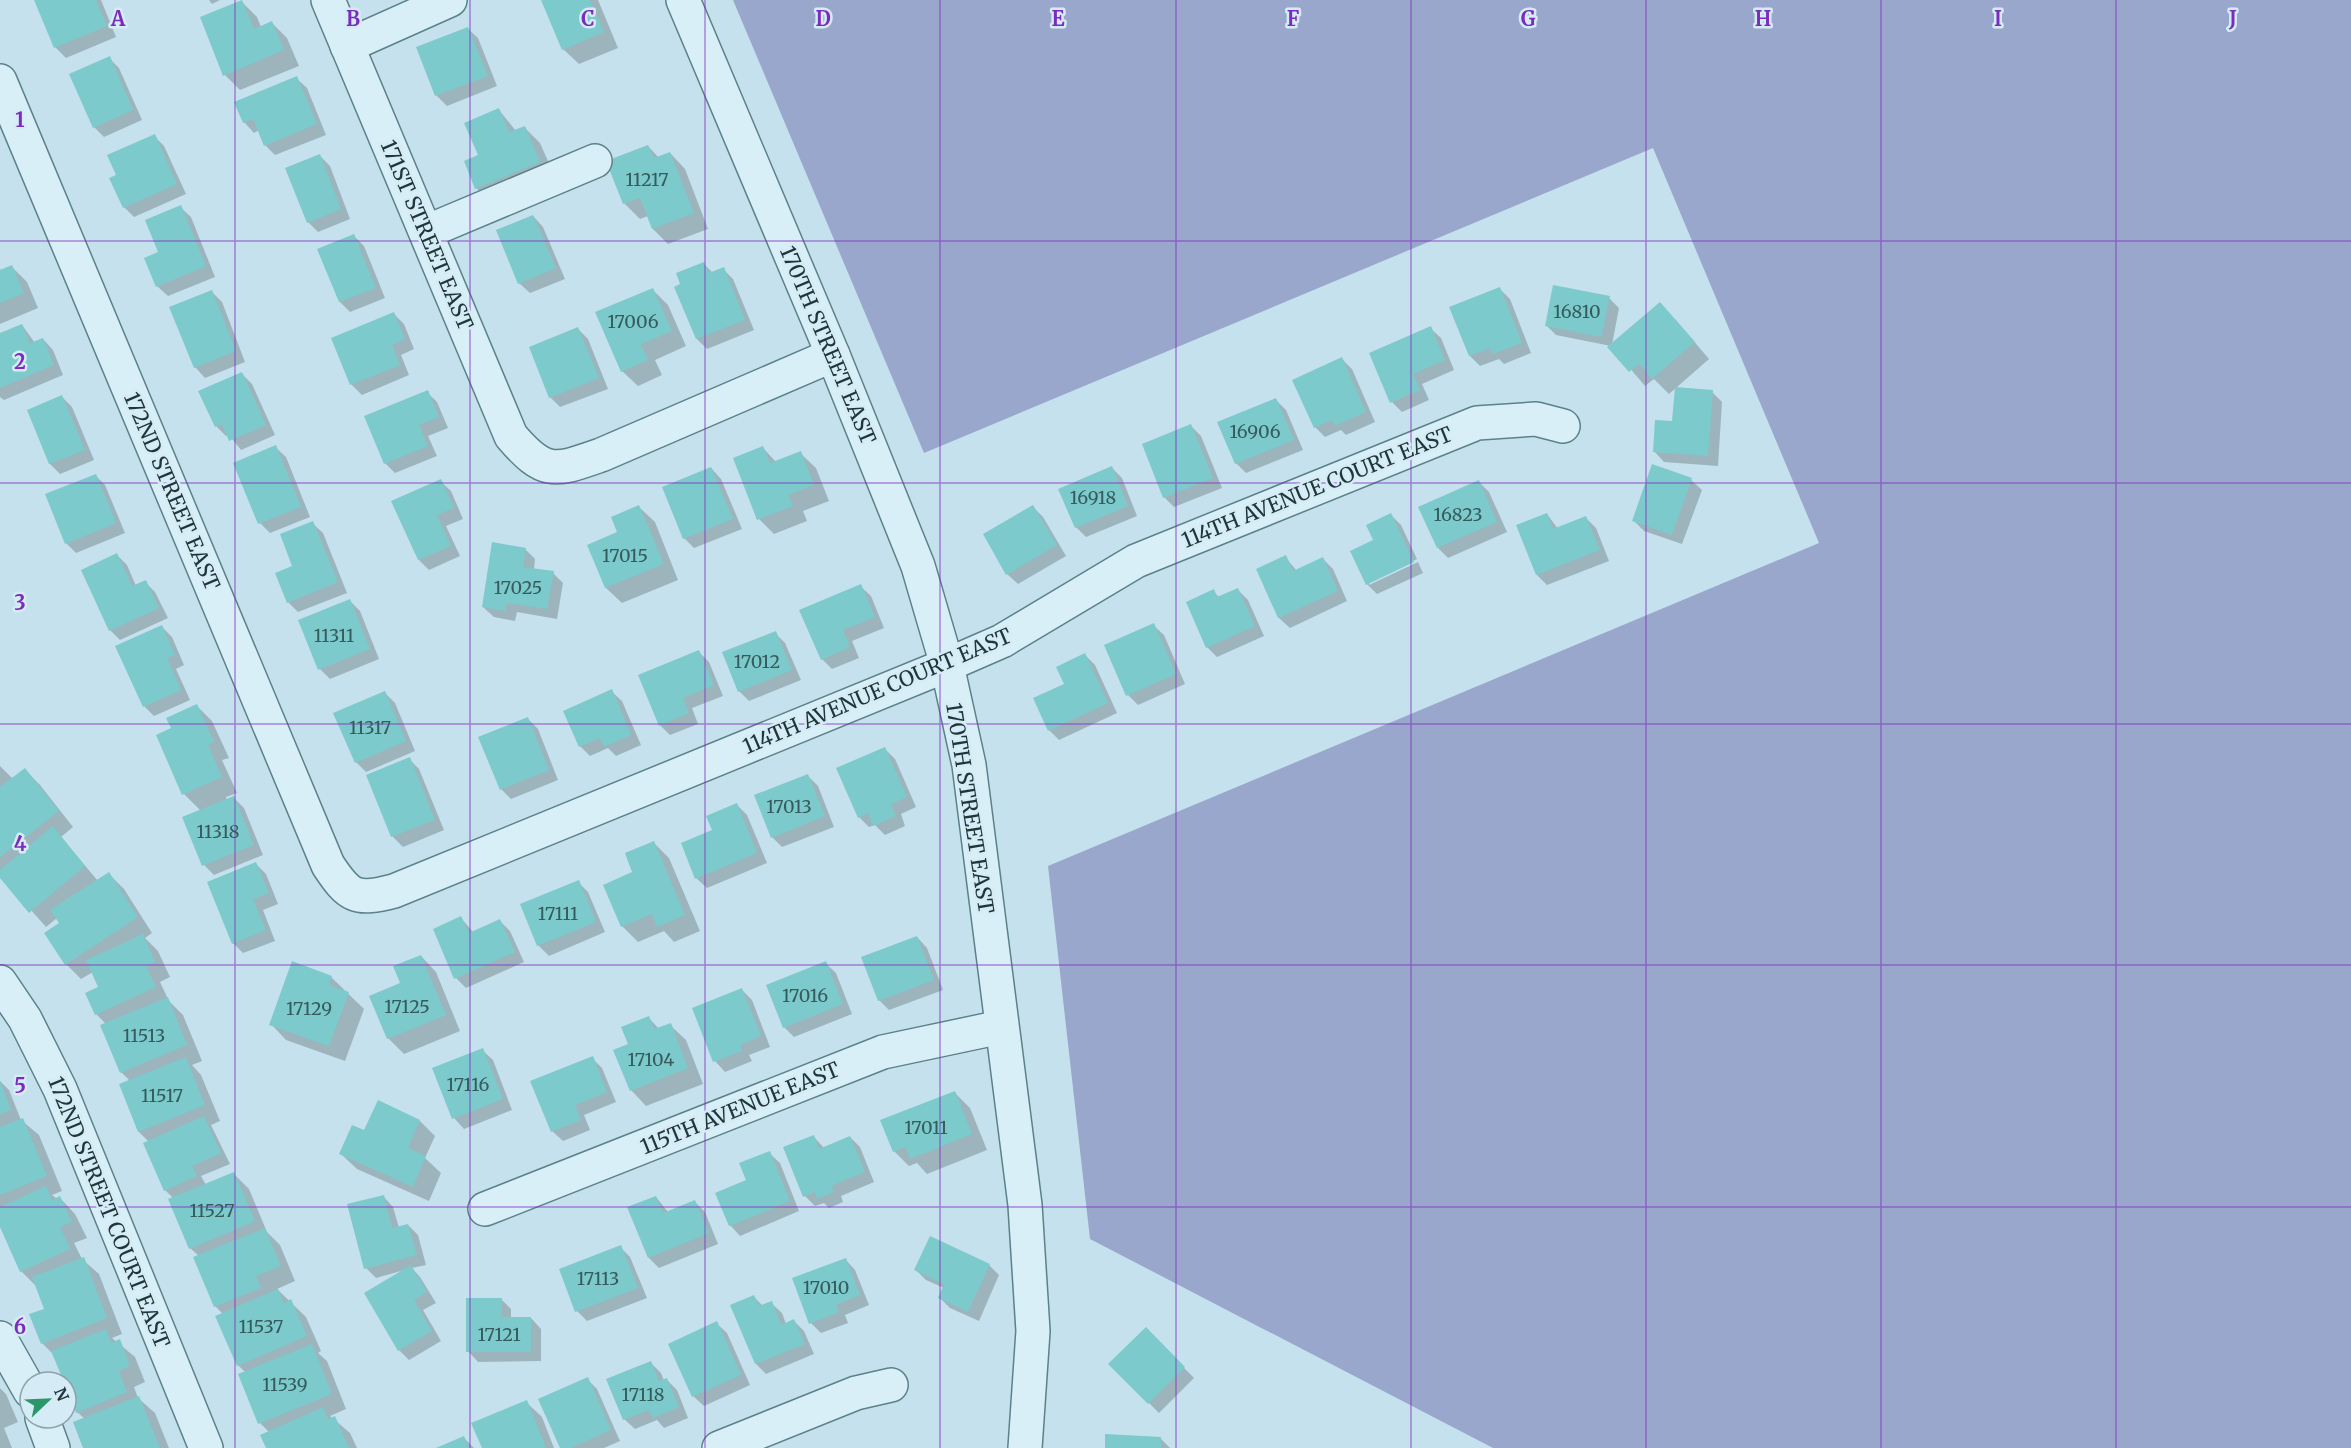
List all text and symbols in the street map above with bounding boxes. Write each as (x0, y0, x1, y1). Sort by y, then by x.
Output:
text: A (110, 6, 126, 31)
text: B (346, 6, 360, 31)
text: C (581, 6, 595, 31)
text: D (815, 6, 831, 31)
text: E (1051, 6, 1065, 31)
text: F (1287, 6, 1300, 31)
text: G (1521, 6, 1536, 31)
text: H (1755, 6, 1771, 31)
text: I (1994, 6, 2002, 31)
text: J (2228, 6, 2237, 31)
text: 1 (15, 107, 25, 132)
street label: 171ST STREET EAST (375, 136, 479, 334)
house number: 11217 (626, 168, 668, 191)
street label: 170TH STREET EAST (774, 242, 882, 449)
house number: 16810 (1553, 300, 1601, 323)
house number: 17006 (607, 310, 659, 333)
text: 2 (14, 349, 26, 374)
street label: 172ND STREET EAST (118, 388, 226, 594)
street label: 114TH AVENUE COURT EAST (1178, 420, 1457, 554)
house number: 16906 (1229, 420, 1281, 443)
house number: 16918 (1070, 486, 1116, 509)
house number: 16823 (1434, 503, 1482, 526)
house number: 17015 (602, 544, 648, 567)
house number: 17025 (494, 576, 542, 599)
text: 3 (14, 590, 26, 615)
street label: 114TH AVENUE COURT EAST (738, 622, 1016, 760)
house number: 11311 (314, 624, 354, 647)
house number: 17012 (734, 650, 780, 673)
street label: 170TH STREET EAST (940, 701, 1000, 916)
house number: 11317 (349, 716, 391, 739)
house number: 17013 (766, 795, 812, 818)
house number: 11318 (196, 820, 240, 843)
text: 4 (14, 831, 27, 856)
house number: 17111 (538, 902, 578, 925)
house number: 17016 (782, 984, 828, 1007)
house number: 17125 (384, 995, 430, 1018)
house number: 17129 (286, 997, 332, 1020)
house number: 11513 (123, 1024, 165, 1047)
house number: 17104 (628, 1048, 674, 1071)
street label: 115TH AVENUE EAST (636, 1056, 844, 1160)
street label: 172ND STREET COURT EAST (42, 1072, 176, 1352)
text: 5 (14, 1073, 26, 1098)
house number: 17116 (447, 1073, 490, 1096)
house number: 11517 (141, 1084, 183, 1107)
house number: 17011 (904, 1116, 948, 1139)
house number: 11527 (189, 1199, 235, 1222)
house number: 17113 (577, 1267, 619, 1290)
house number: 17010 (803, 1276, 849, 1299)
text: 6 (14, 1314, 26, 1339)
house number: 11537 (239, 1315, 283, 1338)
house number: 17121 (477, 1323, 521, 1346)
north arrow (18, 1370, 78, 1430)
house number: 11539 (262, 1373, 308, 1396)
house number: 17118 (622, 1383, 664, 1406)
text: N (50, 1384, 74, 1404)

